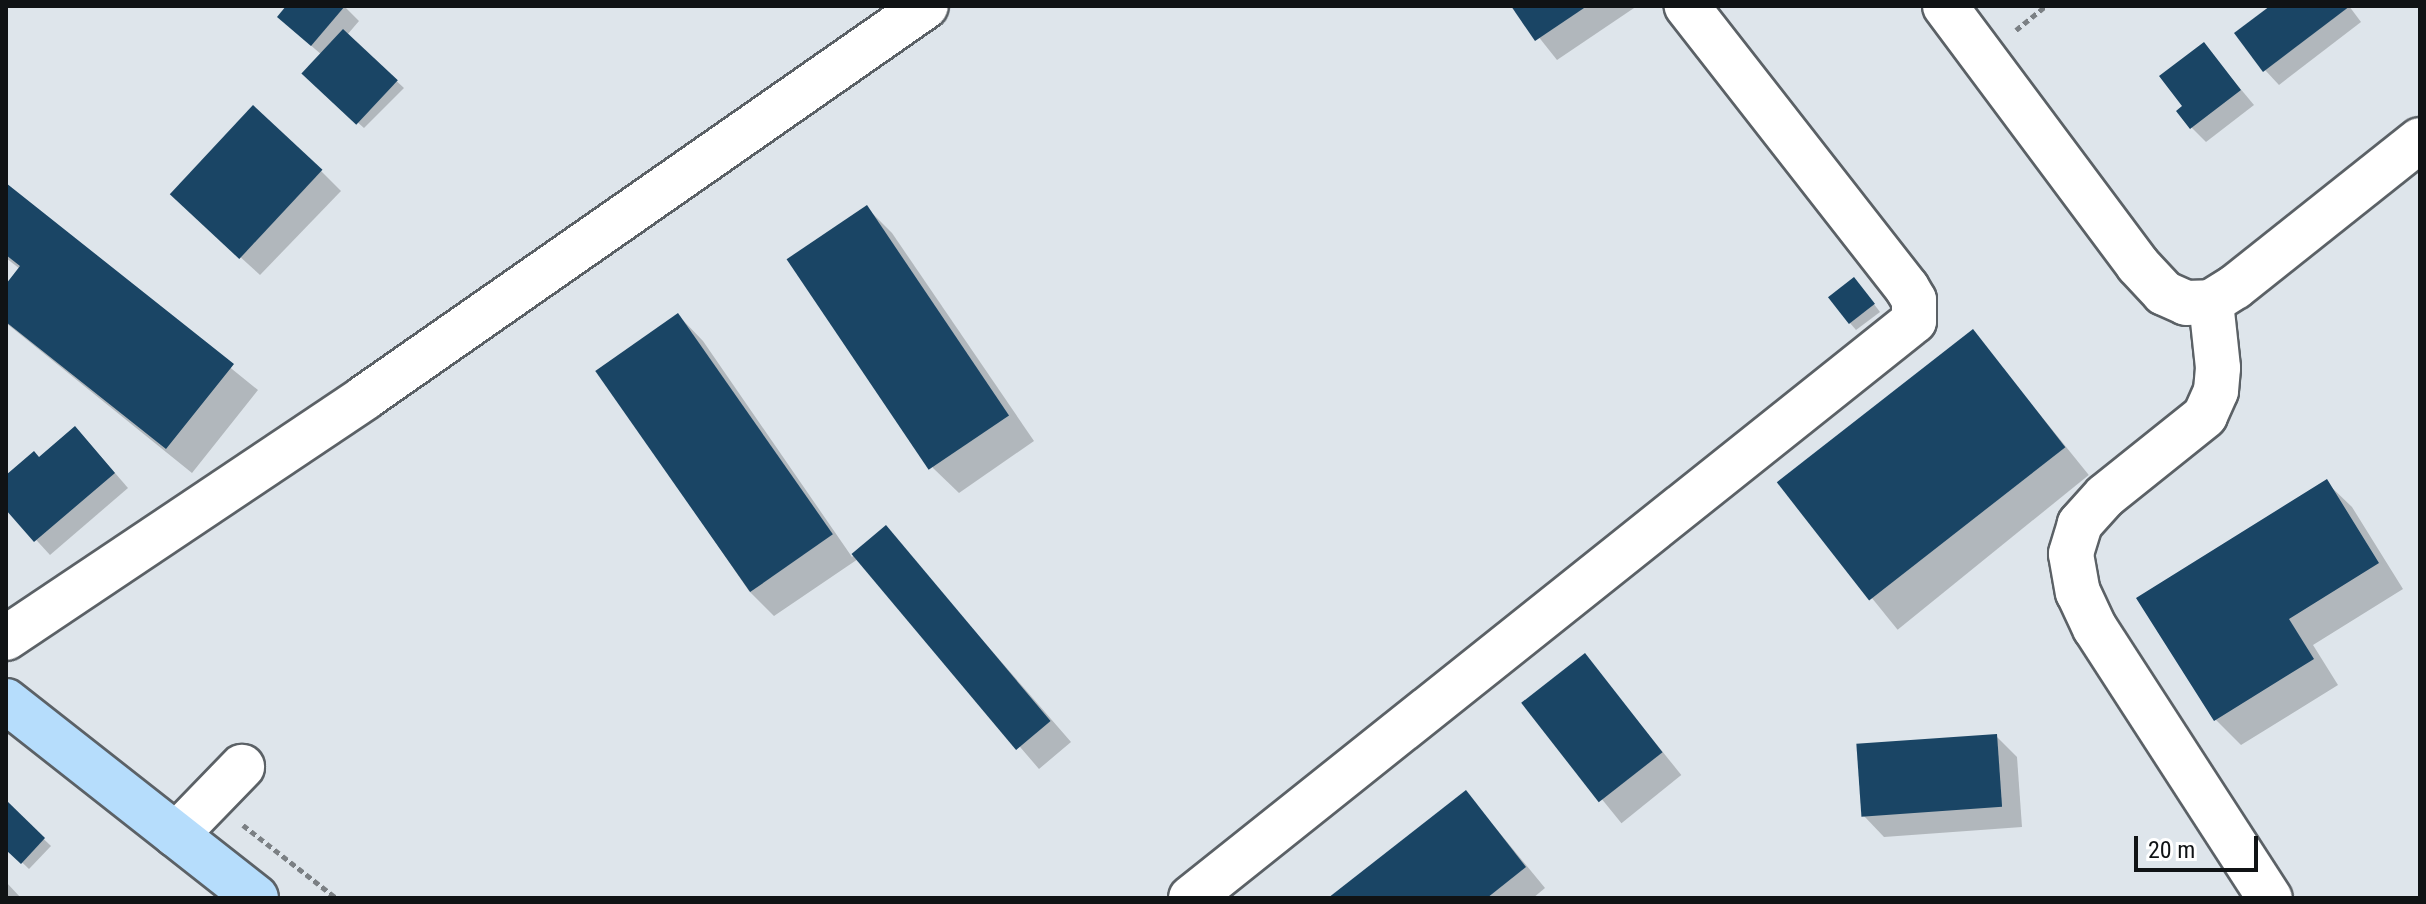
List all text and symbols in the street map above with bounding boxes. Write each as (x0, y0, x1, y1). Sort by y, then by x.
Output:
scale bar (2138, 820, 2262, 870)
text: 20 m (2148, 836, 2195, 864)

